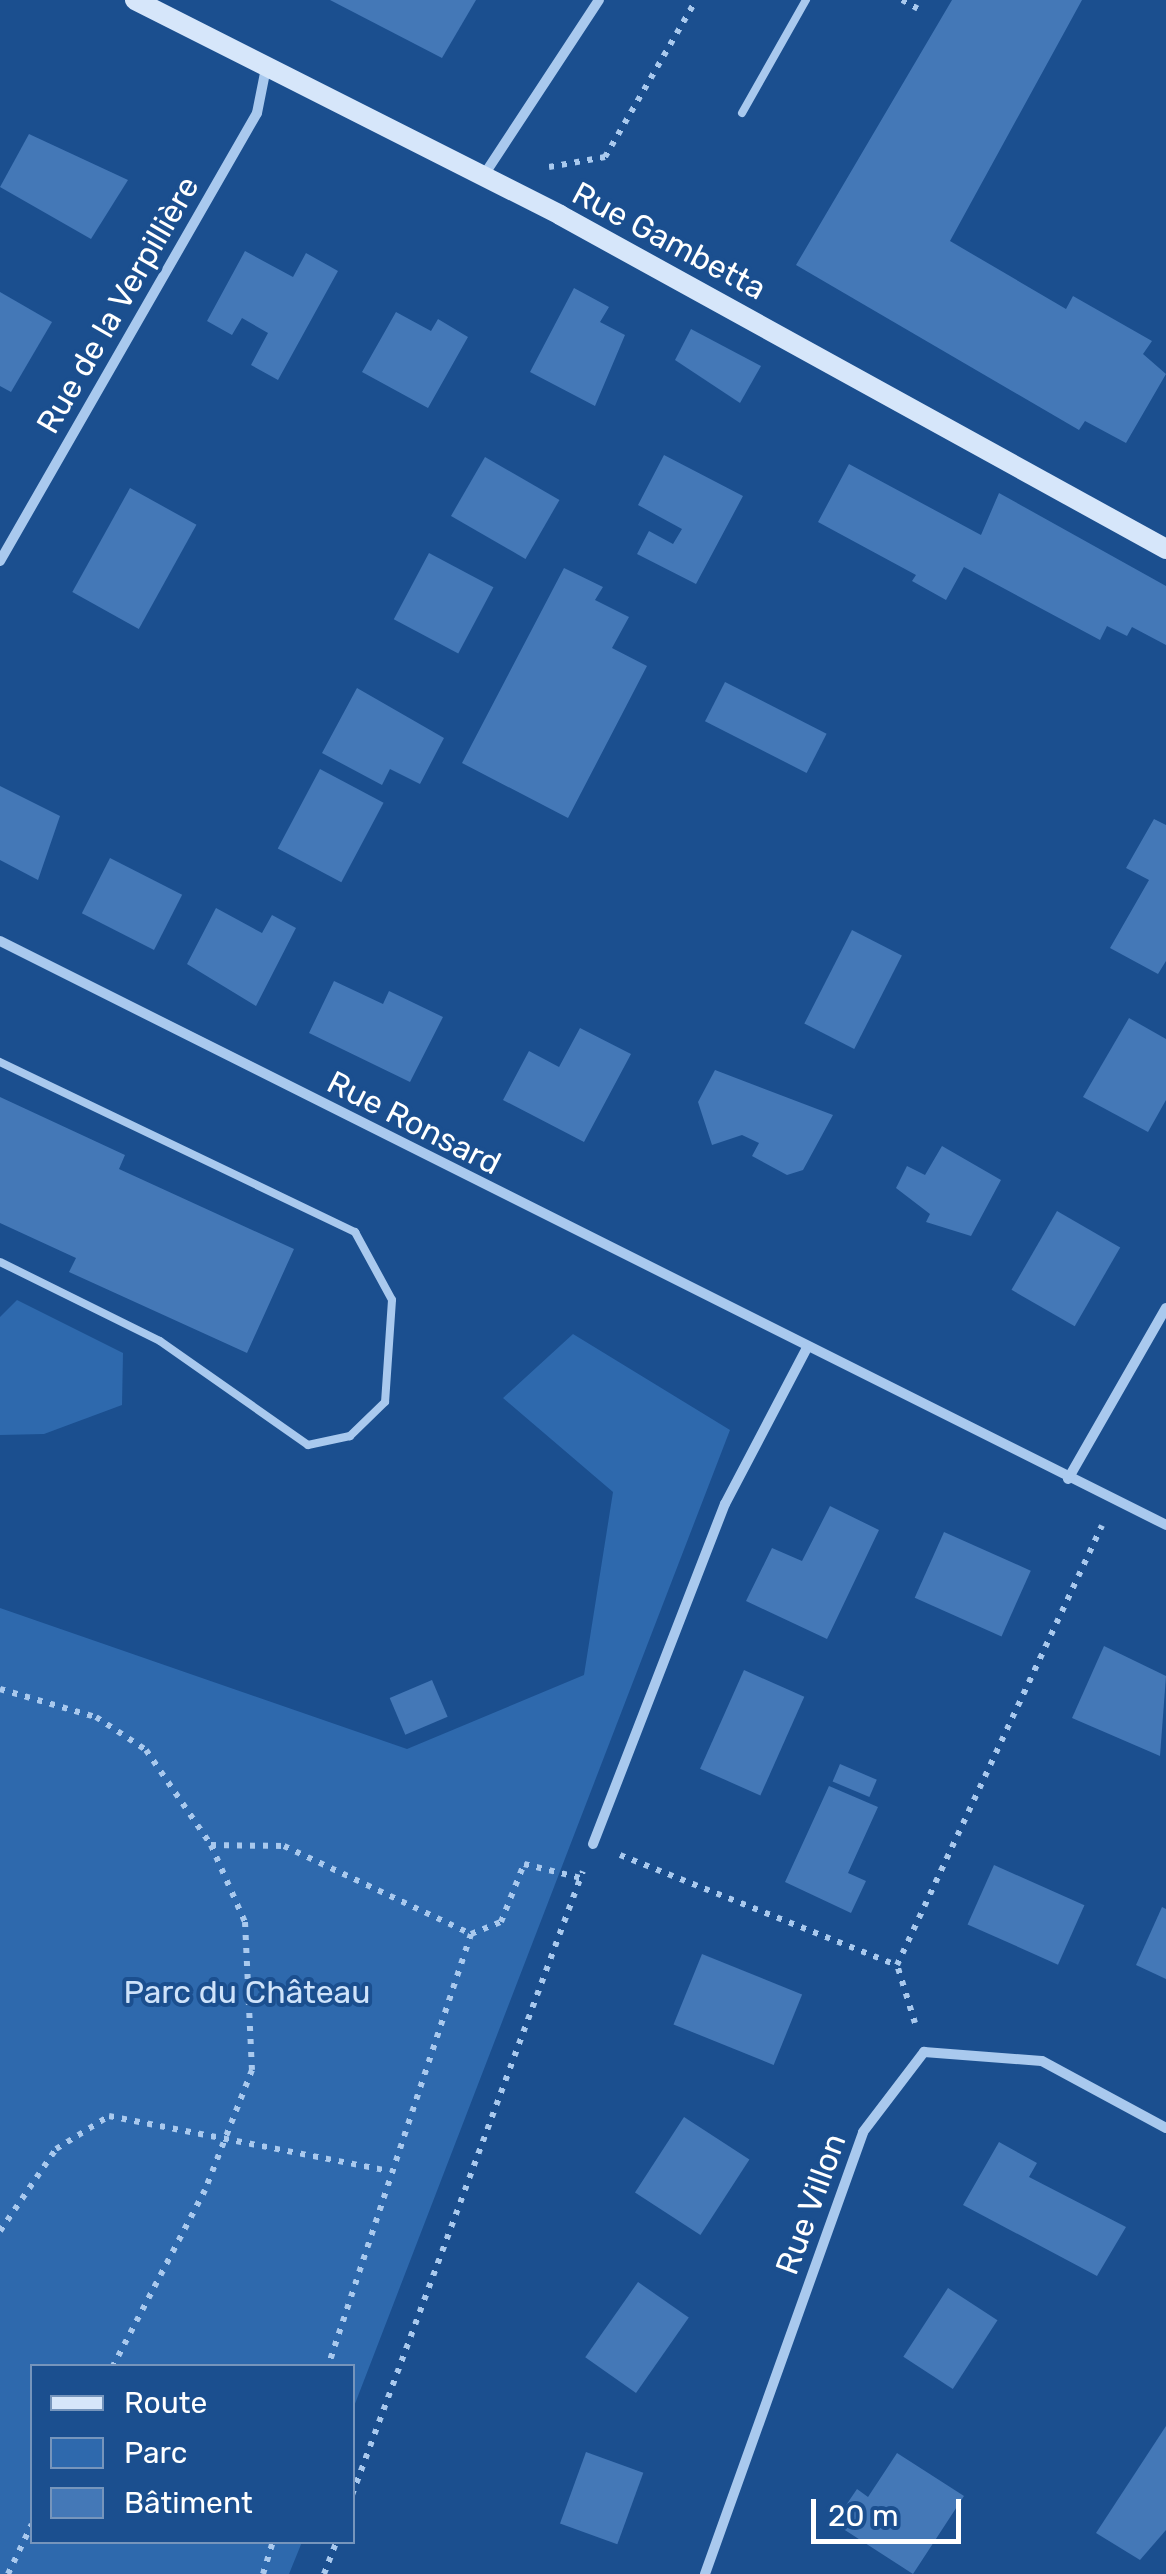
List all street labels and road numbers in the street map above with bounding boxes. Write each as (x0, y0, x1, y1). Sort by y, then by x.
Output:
street label: Rue de la Verpillière (29, 169, 207, 441)
street label: Rue Gambetta (566, 174, 772, 308)
street label: Rue Ronsard (321, 1063, 507, 1183)
street label: Rue Villon (768, 2128, 854, 2280)

